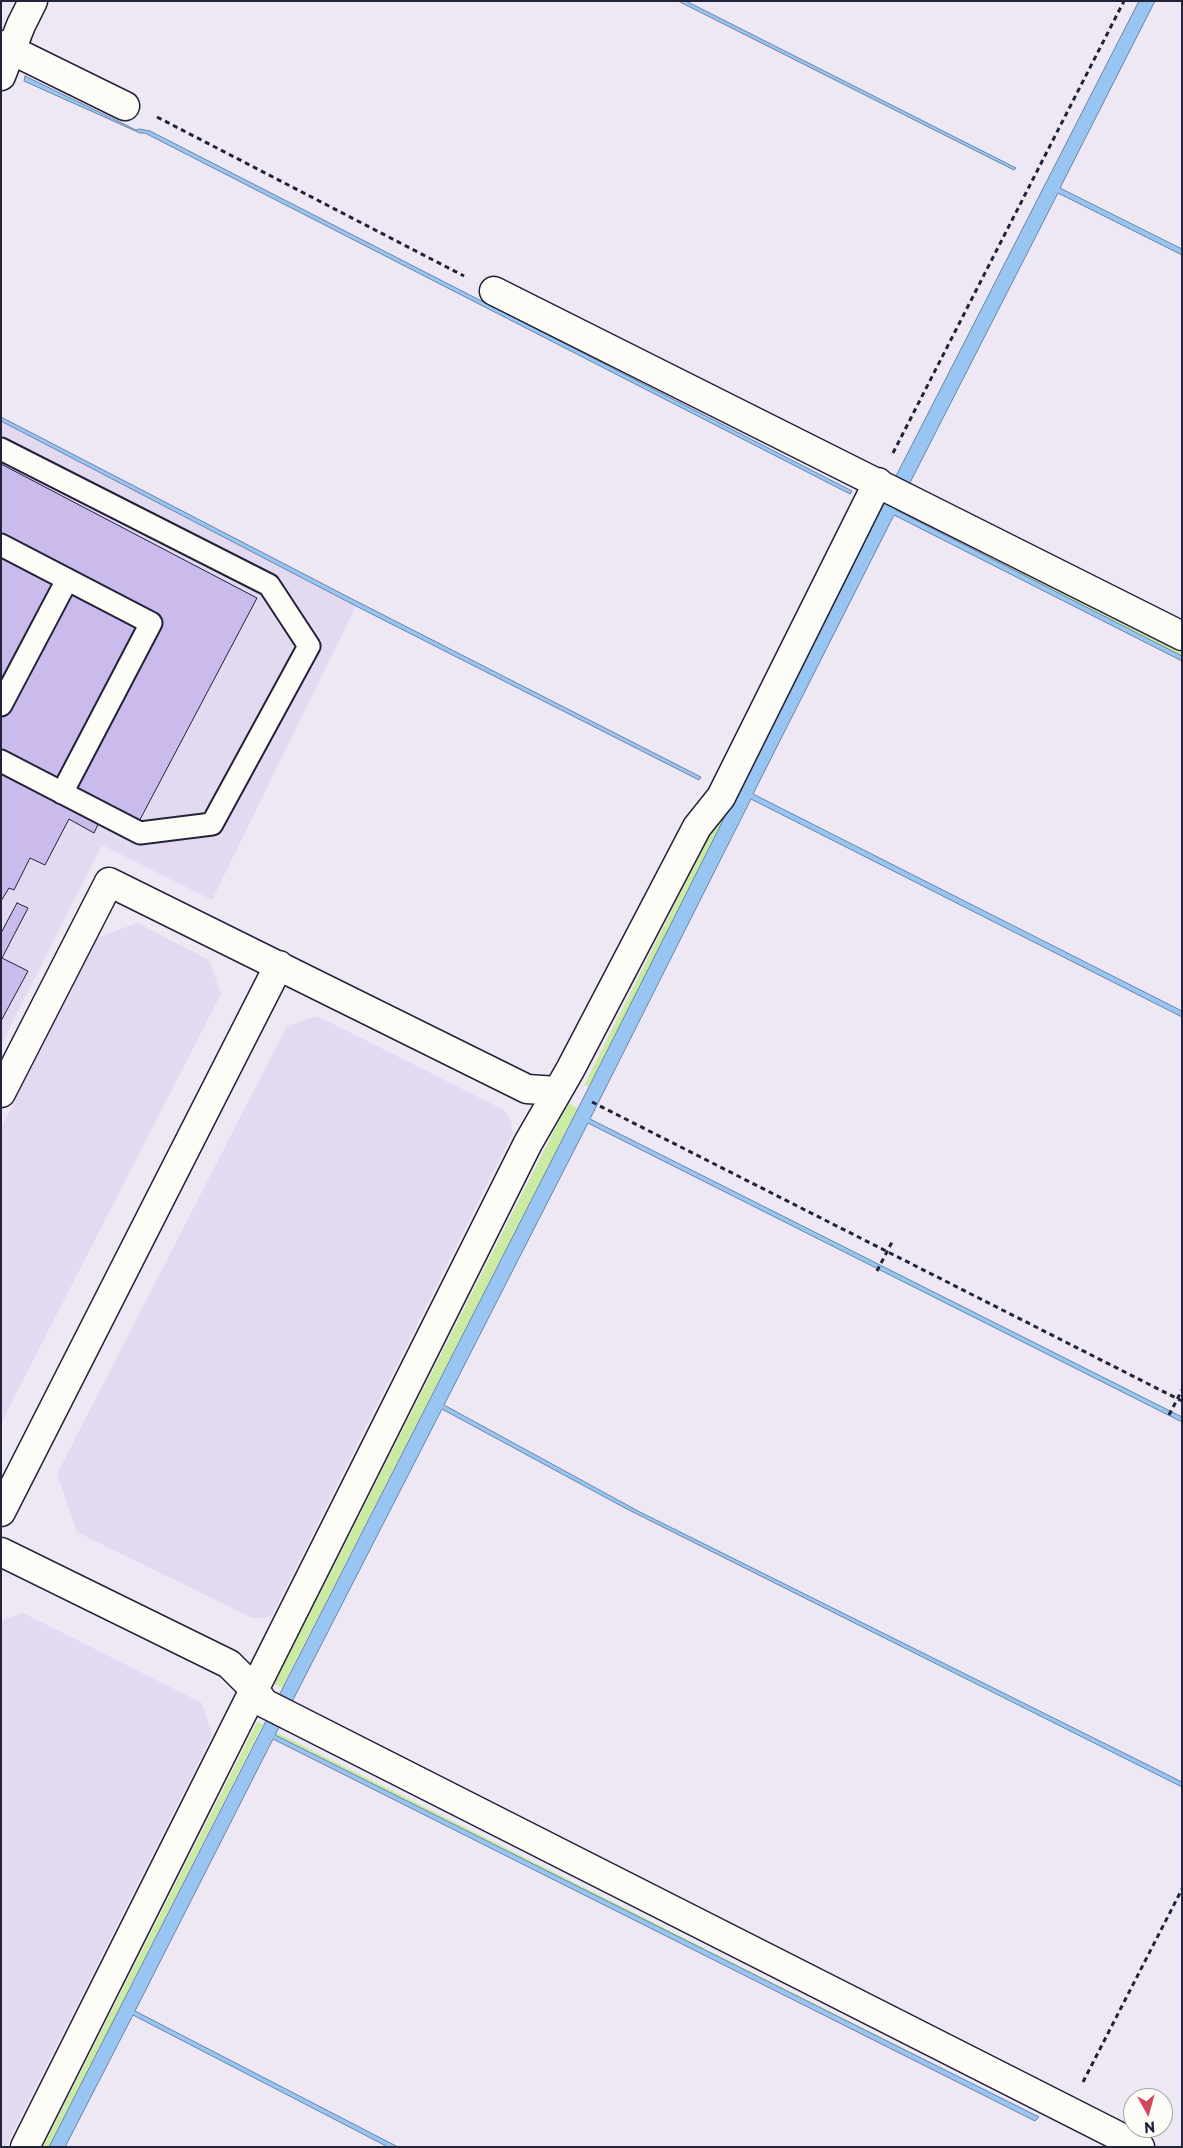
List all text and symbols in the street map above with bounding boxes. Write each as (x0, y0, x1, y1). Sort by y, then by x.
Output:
north arrow (1123, 2088, 1173, 2138)
text: N (1143, 2116, 1157, 2138)

